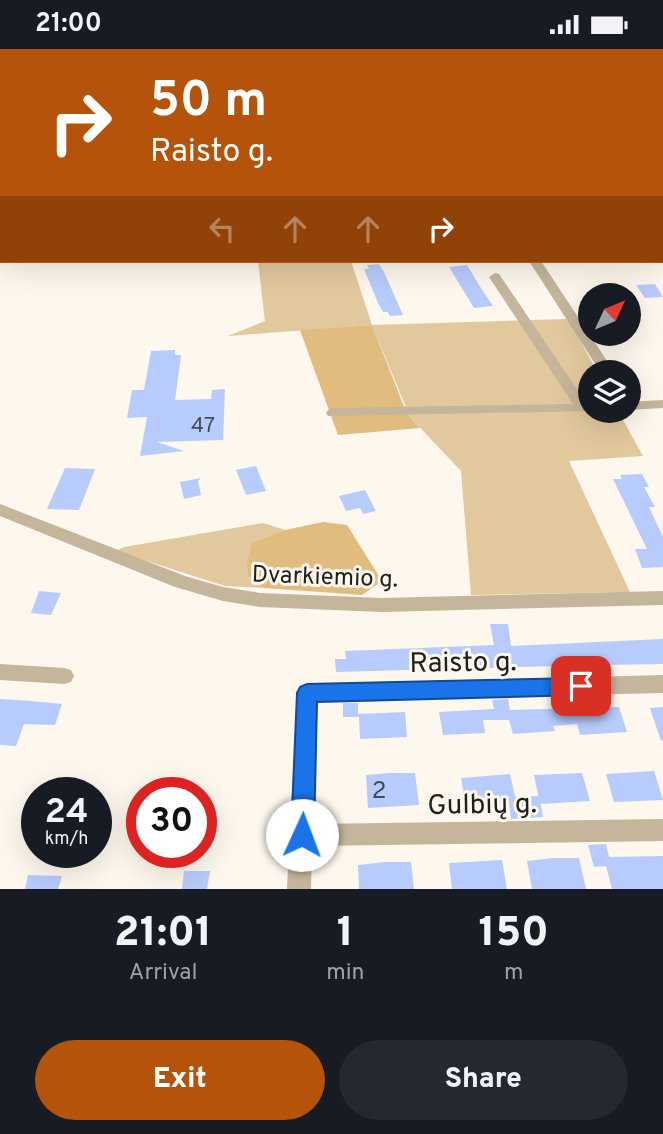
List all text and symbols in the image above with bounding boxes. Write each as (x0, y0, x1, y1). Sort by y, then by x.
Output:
text: 21:00 (35, 8, 102, 41)
text: 50 m (150, 72, 267, 134)
icon: right (35, 77, 126, 168)
text: Raisto g. (150, 133, 273, 173)
icon: left (203, 210, 241, 248)
icon: ahead (276, 210, 314, 248)
icon: ahead (349, 210, 387, 248)
icon: right (422, 210, 460, 248)
north arrow (578, 283, 640, 347)
map controls (578, 283, 641, 423)
button: layers (578, 360, 641, 423)
house number: 47 (191, 413, 215, 440)
street label: Dvarkiemio g. (251, 560, 399, 596)
street label: Raisto g. (409, 645, 517, 683)
pin (551, 656, 611, 716)
icon: arrive (562, 667, 600, 705)
speed limit sign: 30 (126, 777, 217, 868)
house number: 2 (372, 777, 386, 807)
street label: Gulbių g. (427, 787, 537, 825)
text: 24 (45, 791, 88, 835)
position arrow (265, 798, 339, 872)
text: km/h (45, 828, 88, 851)
text: 21:01 (114, 908, 212, 961)
text: 1 (337, 908, 354, 961)
text: 150 (479, 908, 549, 961)
text: Arrival (129, 959, 197, 988)
text: min (326, 959, 365, 988)
text: m (504, 959, 523, 988)
button: Exit (35, 1040, 325, 1120)
button: Share (339, 1040, 628, 1120)

